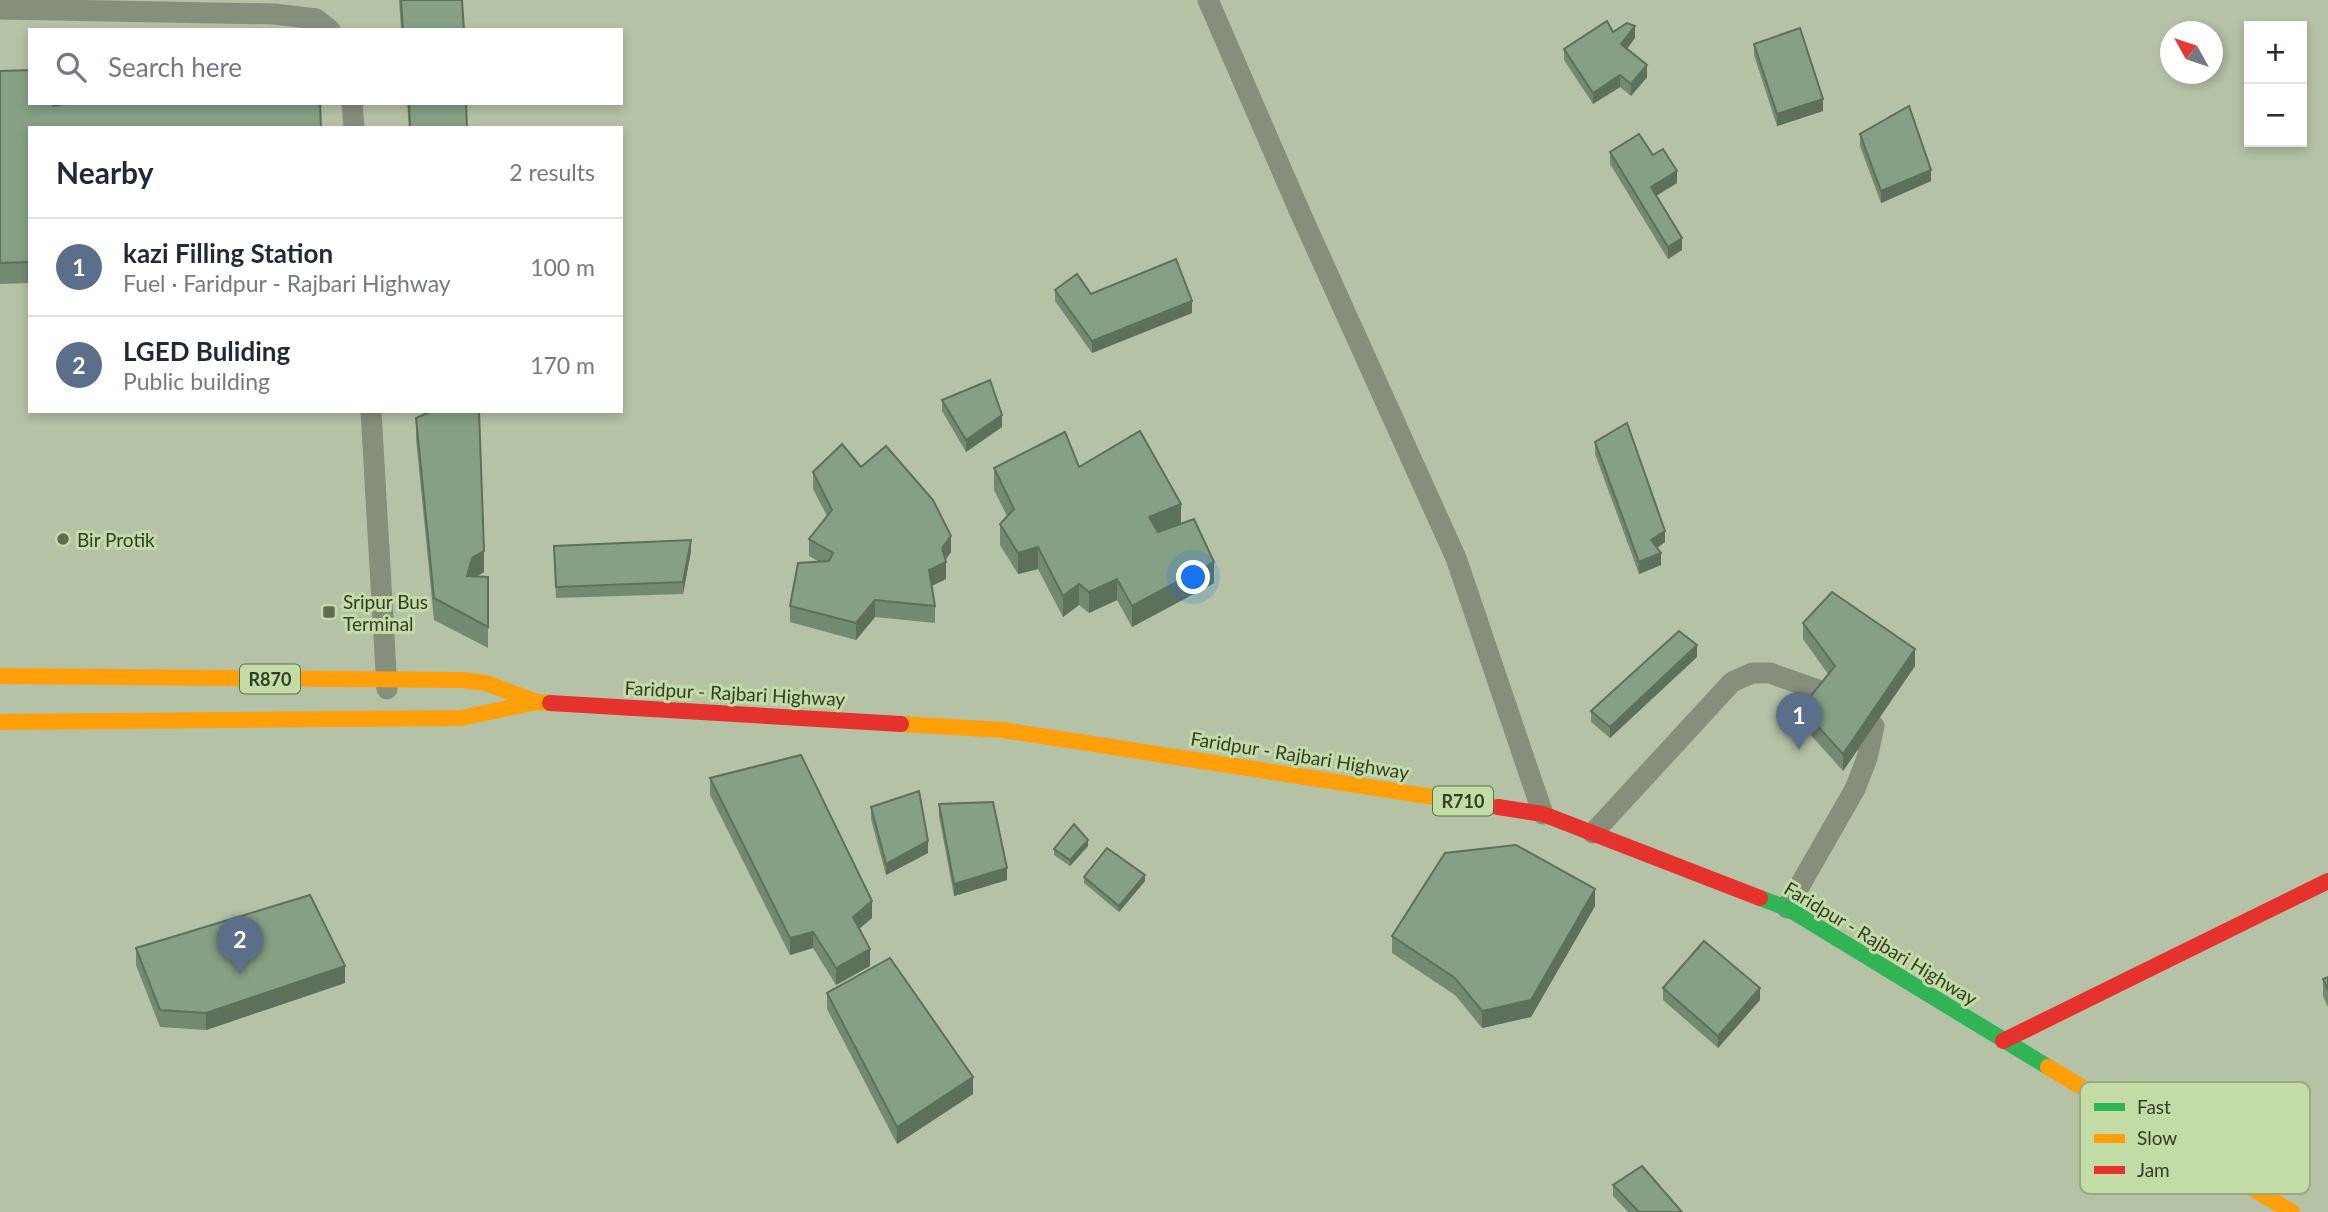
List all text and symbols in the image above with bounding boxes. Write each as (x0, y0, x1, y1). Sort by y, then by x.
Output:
north arrow (2160, 21, 2223, 84)
map controls (2244, 21, 2307, 147)
button: + (2244, 21, 2307, 84)
search box (28, 28, 623, 105)
icon: search (52, 48, 90, 86)
text: Search here (108, 51, 242, 83)
button: − (2244, 84, 2307, 147)
text: Nearby (56, 154, 154, 190)
text: 2 results (509, 158, 595, 186)
text: kazi Filling Station (123, 237, 333, 269)
text: 1 (72, 253, 86, 281)
text: 100 m (530, 253, 595, 281)
text: Fuel · Faridpur - Rajbari Highway (123, 269, 451, 297)
text: LGED Buliding (123, 335, 290, 367)
text: 2 (72, 351, 86, 379)
text: 170 m (530, 351, 595, 379)
text: Public building (123, 367, 270, 395)
place label: Bir Protik (77, 528, 155, 551)
marker: Bir Protik (55, 531, 71, 547)
your location (1176, 560, 1210, 594)
place label: Sripur Bus Terminal (343, 590, 428, 635)
marker: Sripur Bus Terminal (321, 604, 337, 620)
road number: R870 (240, 664, 300, 694)
street label: Faridpur - Rajbari Highway (624, 676, 846, 710)
pin: 1 (1776, 692, 1822, 750)
street label: Faridpur - Rajbari Highway (1189, 726, 1411, 784)
road number: R710 (1433, 786, 1493, 816)
street label: Faridpur - Rajbari Highway (1780, 876, 1982, 1010)
pin: 2 (217, 916, 263, 974)
legend (2080, 1082, 2310, 1194)
text: Fast (2137, 1095, 2171, 1118)
text: Slow (2137, 1126, 2177, 1149)
text: Jam (2137, 1158, 2170, 1181)

